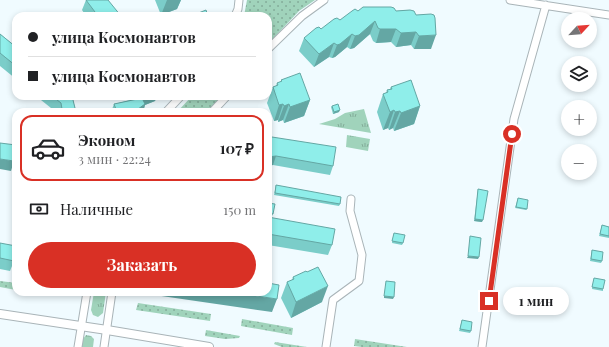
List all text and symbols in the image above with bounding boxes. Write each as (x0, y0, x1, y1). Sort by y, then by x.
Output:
north arrow (561, 12, 597, 48)
map controls (561, 12, 597, 180)
text: улица Космонавтов (52, 27, 196, 47)
button: layers (561, 56, 597, 92)
text: улица Космонавтов (52, 66, 196, 86)
button: + (561, 100, 597, 136)
route start (503, 125, 521, 143)
icon: car (30, 130, 66, 166)
text: Эконом (78, 130, 135, 150)
text: 107 ₽ (220, 138, 254, 158)
button: − (561, 144, 597, 180)
text: 3 мин · 22:24 (78, 150, 151, 167)
icon: cash (28, 198, 50, 220)
text: Наличные (60, 199, 133, 219)
text: 150 m (223, 201, 256, 218)
button: Заказать (28, 242, 256, 288)
callout: 1 мин (503, 287, 569, 315)
route end (480, 292, 498, 310)
text: 1 мин (519, 292, 553, 309)

